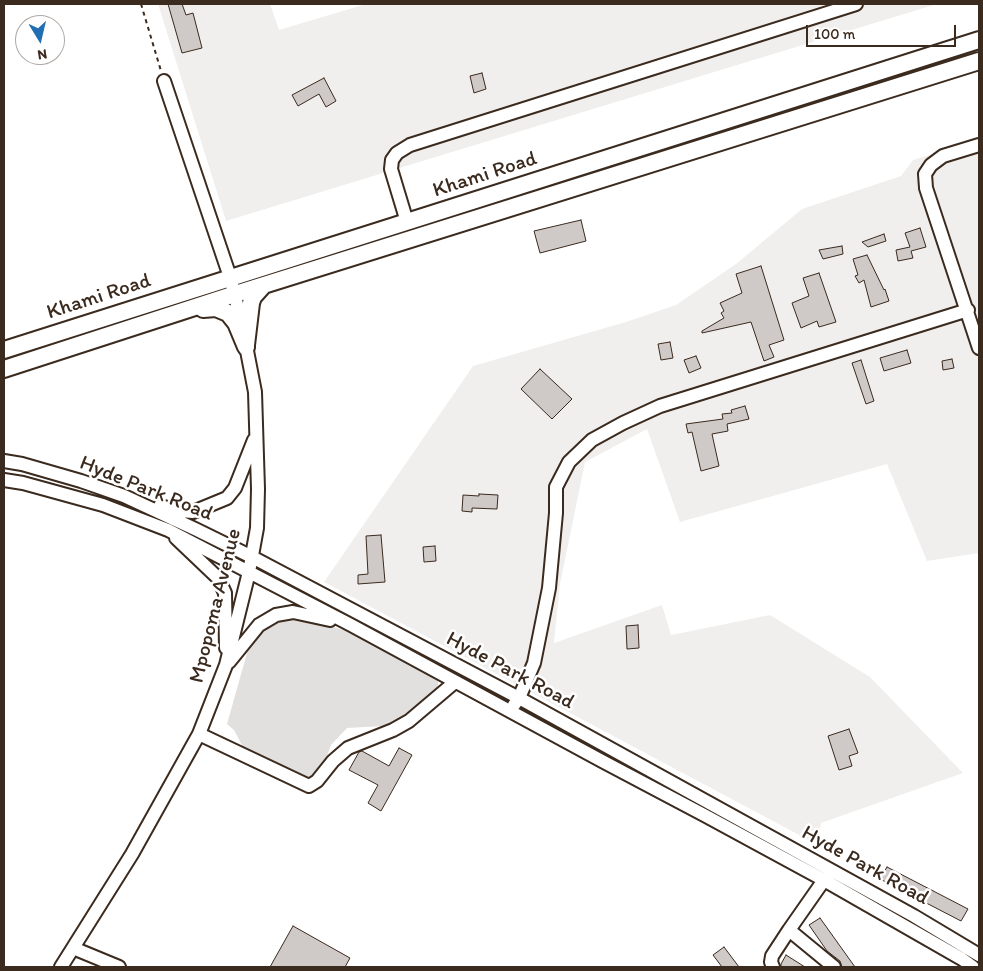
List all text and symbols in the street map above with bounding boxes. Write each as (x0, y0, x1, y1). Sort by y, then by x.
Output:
north arrow (15, 15, 65, 65)
scale bar (808, 15, 958, 47)
text: 100 m (814, 25, 855, 43)
text: N (36, 45, 48, 63)
street label: Khami Road (430, 146, 540, 204)
street label: Khami Road (44, 268, 154, 326)
street label: Hyde Park Road (76, 451, 216, 527)
street label: Mpopoma Avenue (185, 526, 247, 686)
street label: Hyde Park Road (442, 627, 578, 715)
street label: Hyde Park Road (797, 821, 933, 911)

